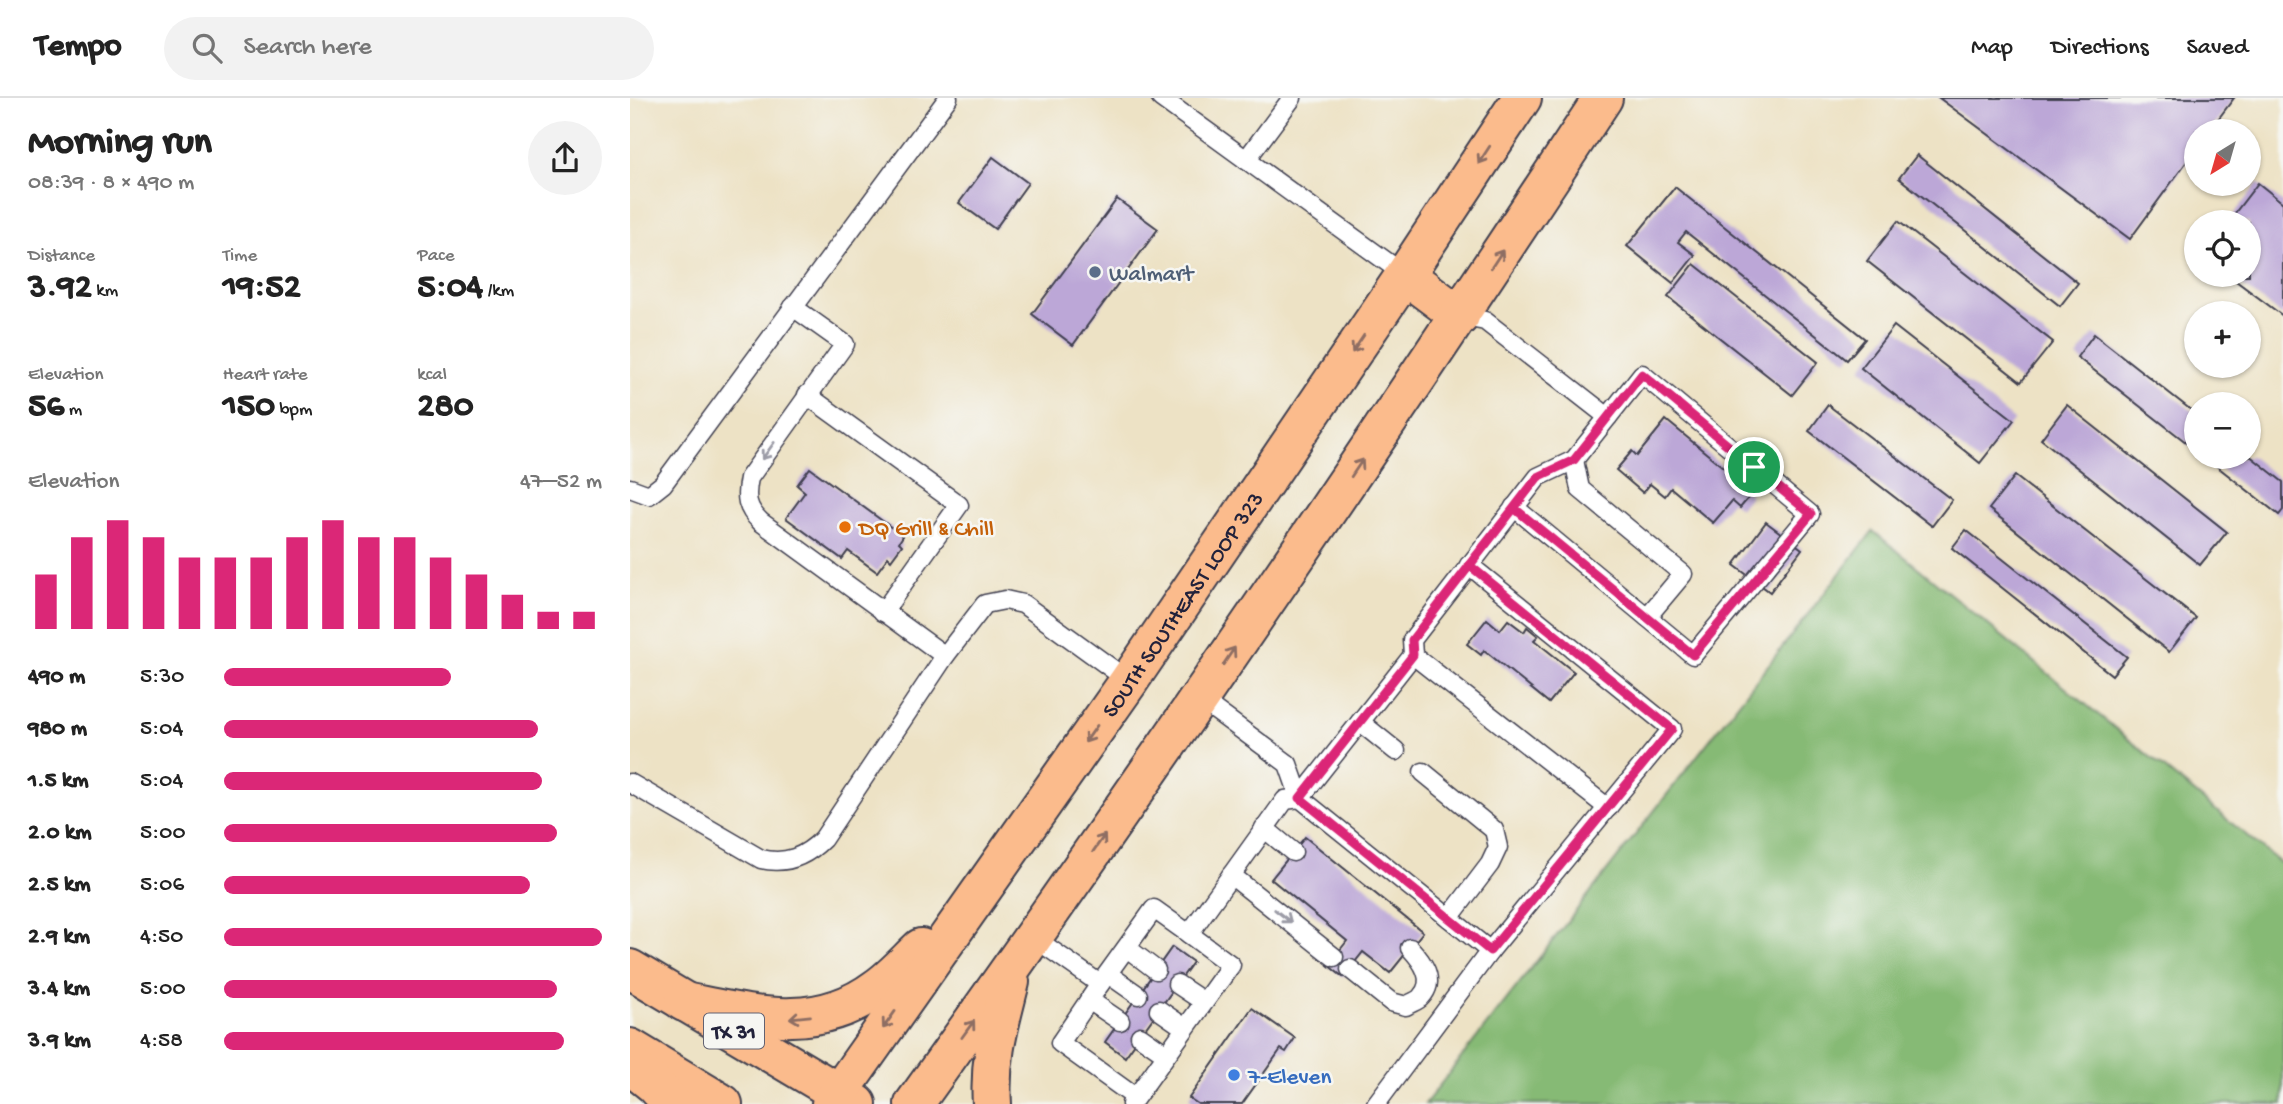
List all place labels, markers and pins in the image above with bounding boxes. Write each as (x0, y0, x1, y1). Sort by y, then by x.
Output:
place label: Walmart (1109, 262, 1195, 289)
marker: Walmart (1087, 264, 1103, 280)
pin (1724, 437, 1784, 497)
place label: DQ Grill & Chill (857, 517, 994, 544)
marker: DQ Grill & Chill (837, 519, 853, 535)
place label: 7-Eleven (1247, 1065, 1331, 1092)
marker: 7-Eleven (1226, 1067, 1242, 1083)

